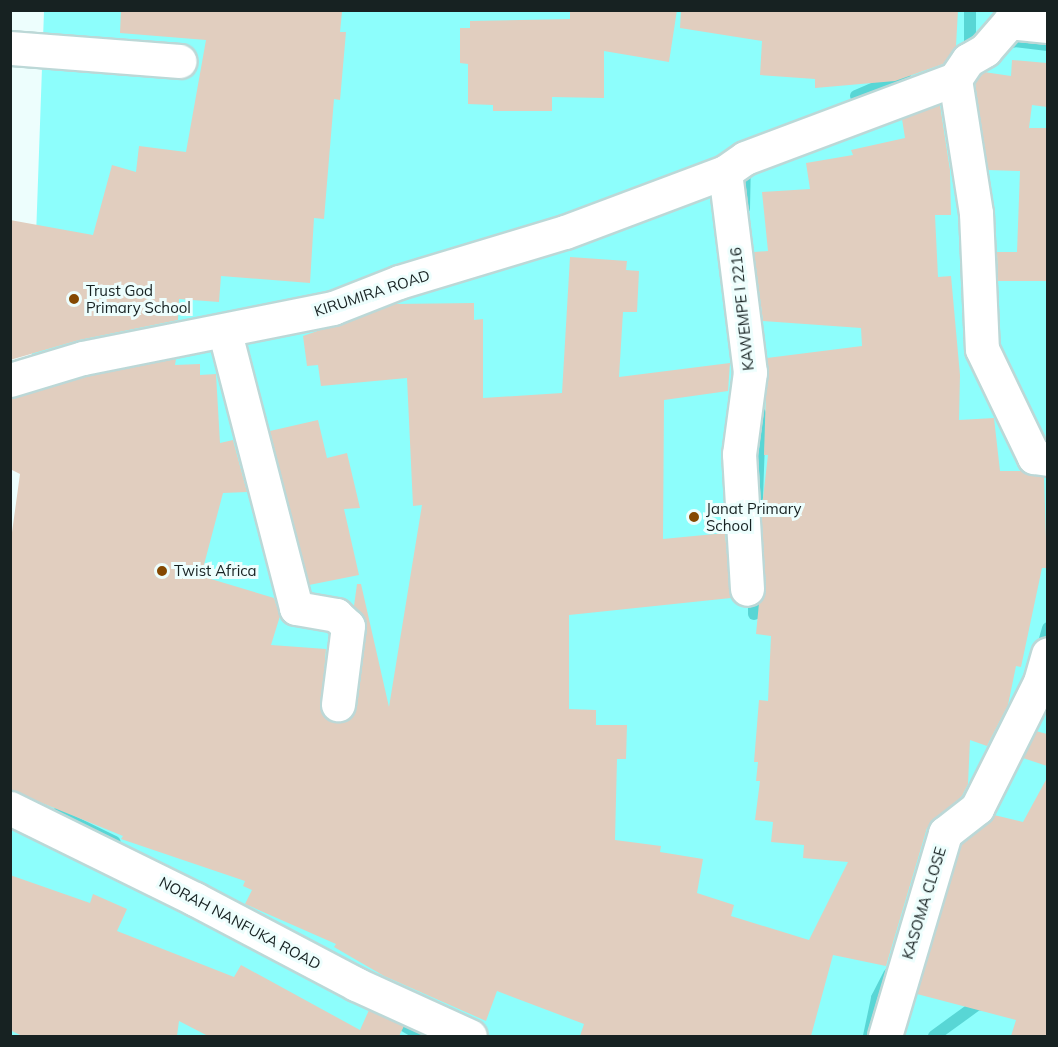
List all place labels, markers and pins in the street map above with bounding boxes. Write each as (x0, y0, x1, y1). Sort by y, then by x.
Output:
place label: Trust God Primary School (86, 281, 191, 316)
marker: Trust God Primary School (67, 292, 81, 306)
place label: Janat Primary School (706, 499, 802, 534)
marker: Janat Primary School (687, 510, 701, 524)
place label: Twist Africa (174, 562, 257, 580)
marker: Twist Africa (155, 564, 169, 578)

